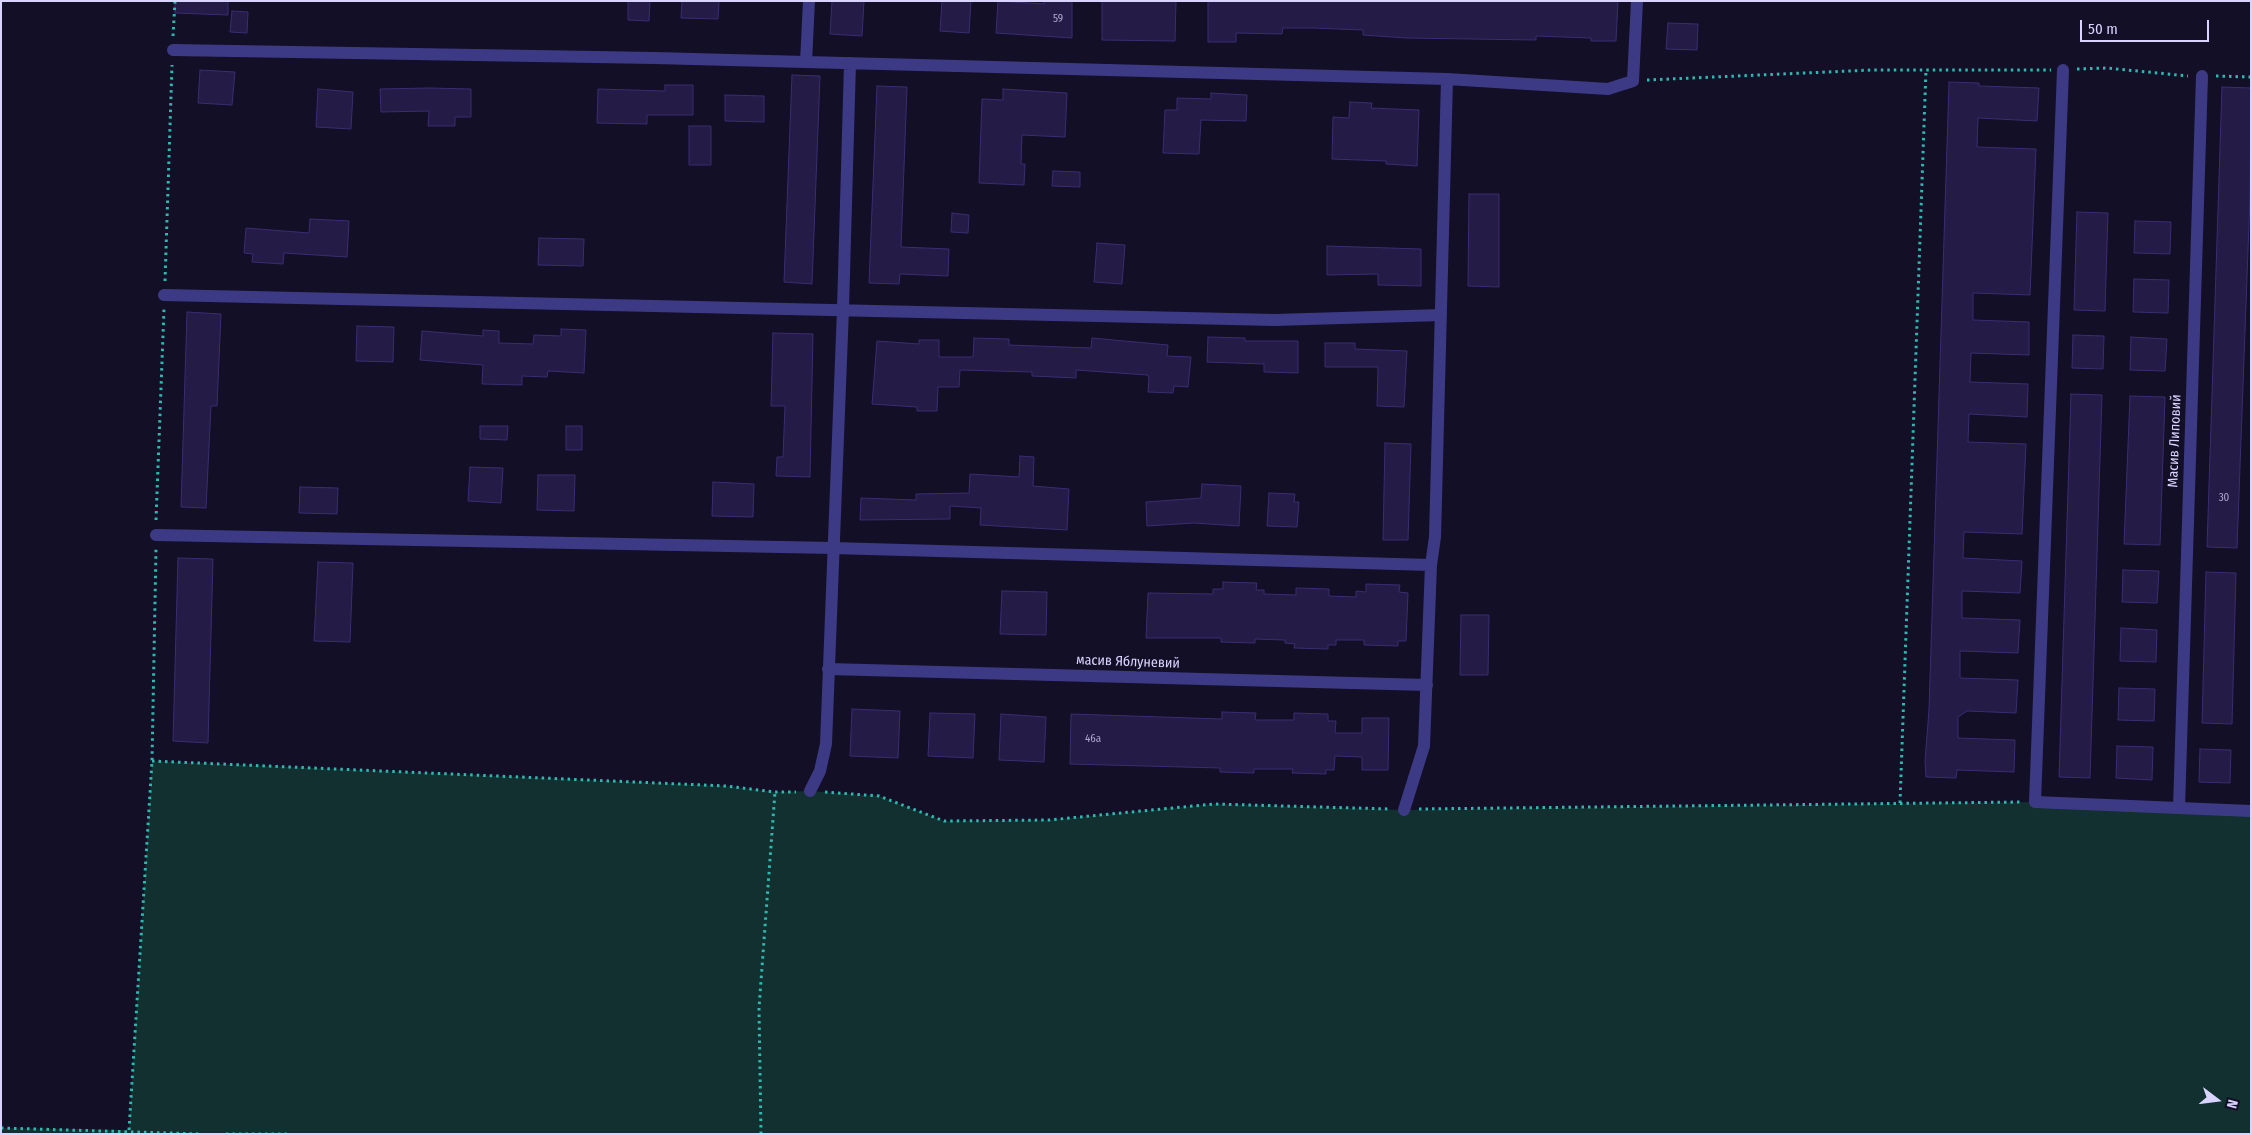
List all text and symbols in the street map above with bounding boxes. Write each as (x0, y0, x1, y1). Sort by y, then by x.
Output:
scale bar (2082, 10, 2211, 42)
house number: 59 (1053, 12, 1063, 26)
text: 50 m (2088, 20, 2118, 38)
street label: Масив Липовий (2165, 394, 2185, 488)
house number: 30 (2219, 491, 2229, 505)
street label: масив Яблуневий (1076, 652, 1180, 672)
house number: 46а (1085, 732, 1101, 746)
north arrow (2192, 1075, 2242, 1125)
text: N (2223, 1098, 2241, 1110)

